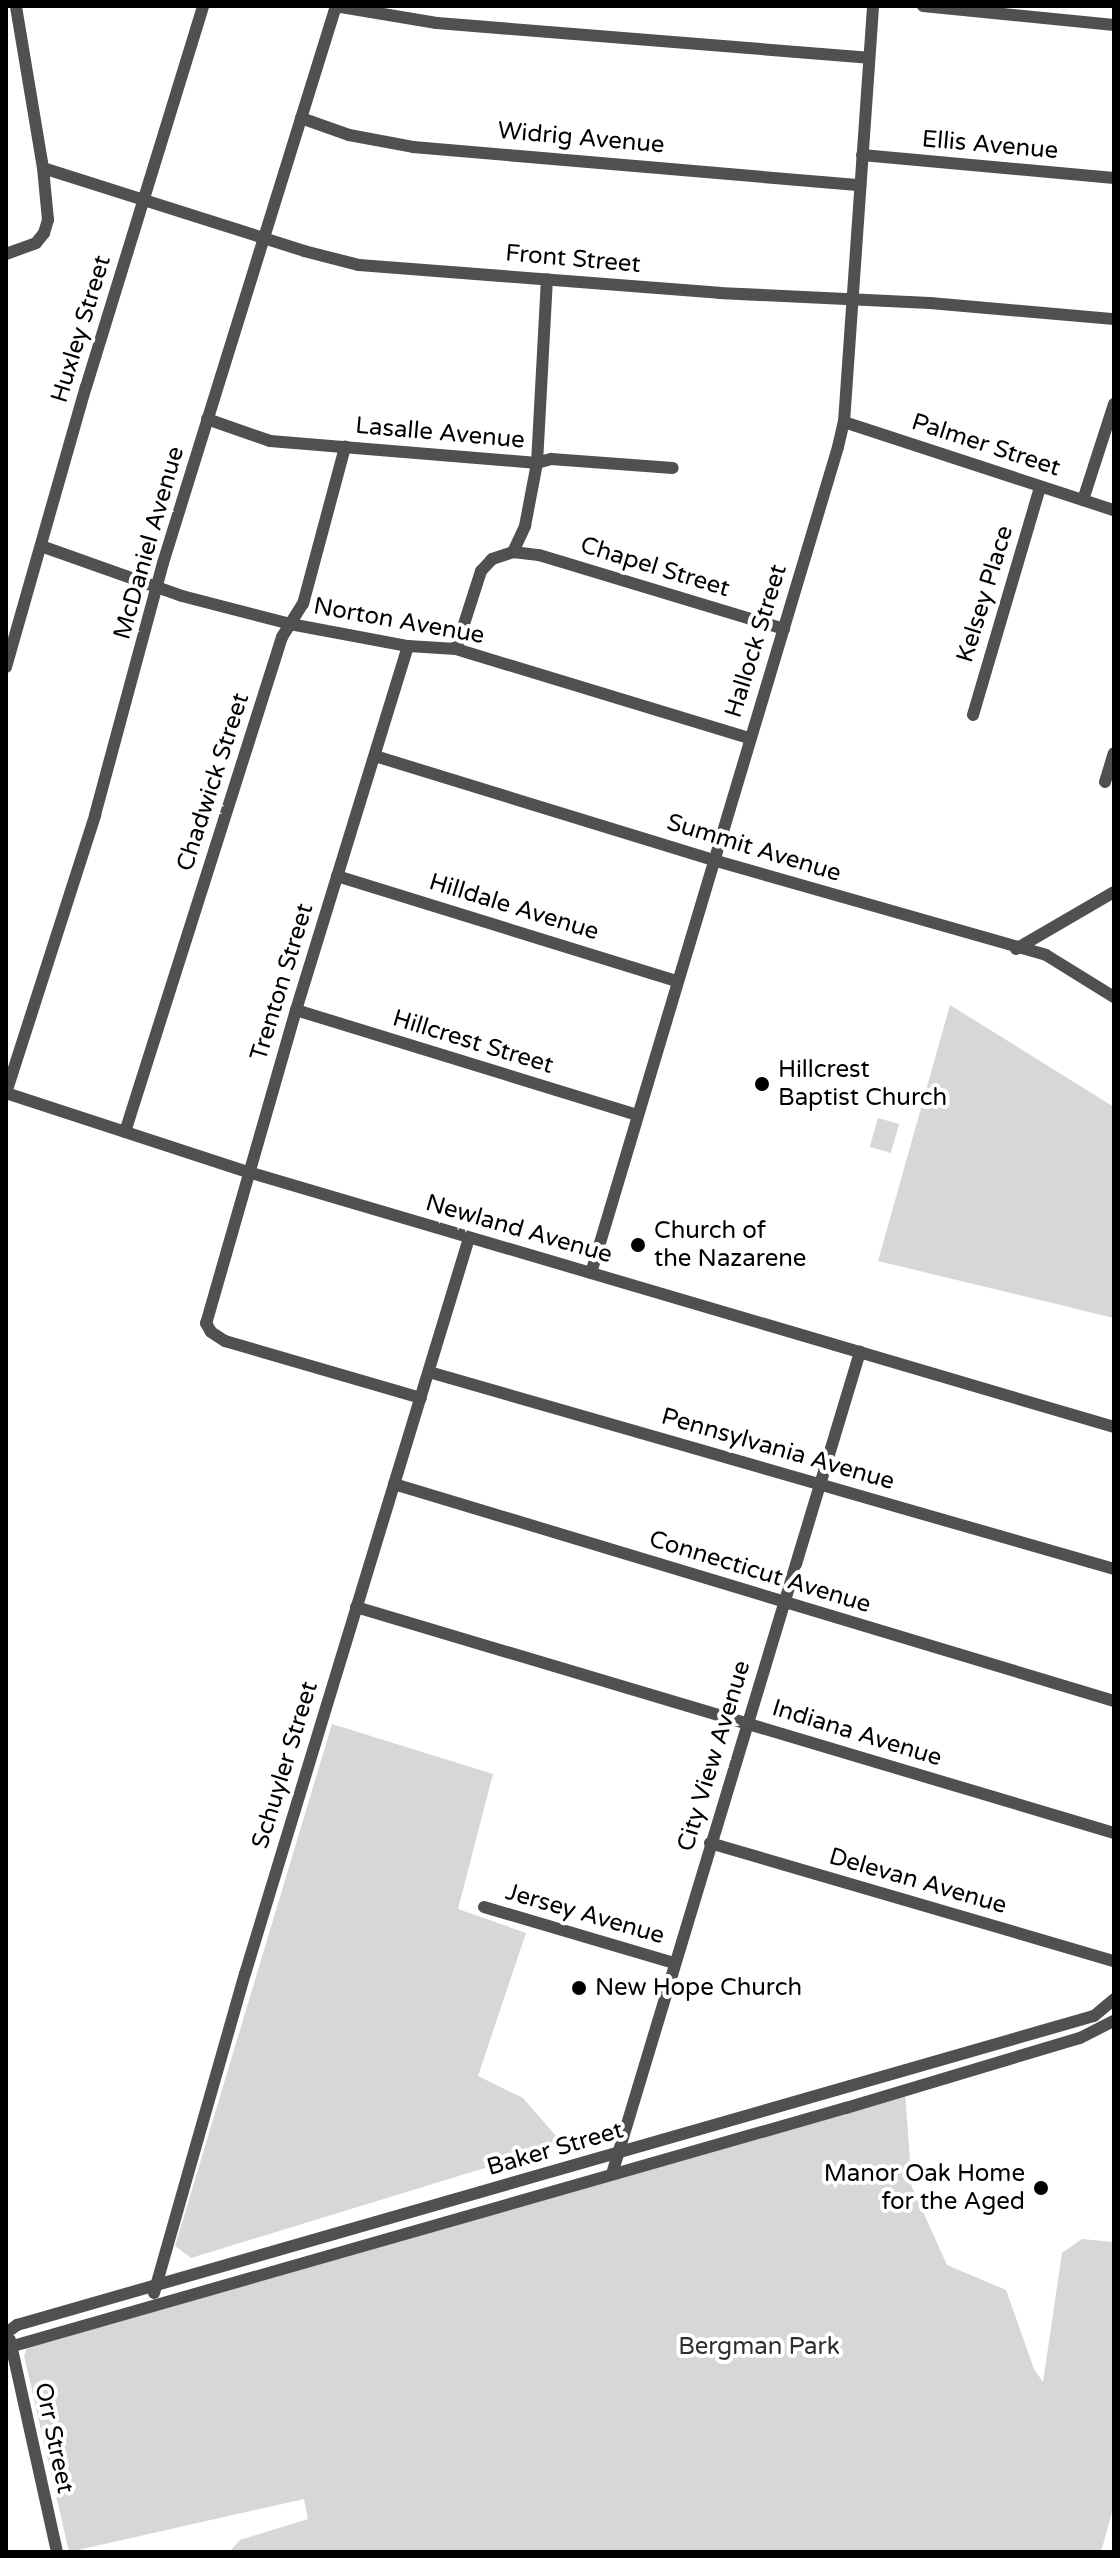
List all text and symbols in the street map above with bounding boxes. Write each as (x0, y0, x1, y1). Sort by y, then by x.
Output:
street label: Widrig Avenue (496, 116, 666, 160)
street label: Ellis Avenue (921, 125, 1059, 165)
street label: Front Street (504, 239, 642, 279)
street label: Huxley Street (45, 252, 117, 406)
street label: Palmer Street (908, 407, 1064, 483)
street label: Lasalle Avenue (354, 411, 526, 455)
street label: McDaniel Avenue (108, 443, 190, 643)
street label: Kelsey Place (951, 522, 1019, 666)
street label: Chapel Street (577, 531, 733, 603)
street label: Hallock Street (719, 561, 793, 721)
street label: Norton Avenue (311, 592, 487, 650)
street label: Chadwick Street (171, 689, 255, 875)
street label: Summit Avenue (663, 808, 845, 888)
street label: Hilldale Avenue (426, 867, 602, 947)
street label: Trenton Street (244, 900, 320, 1064)
street label: Hillcrest Street (389, 1004, 557, 1080)
place label: Hillcrest Baptist Church (778, 1056, 947, 1112)
marker: Hillcrest Baptist Church (753, 1075, 771, 1093)
street label: Newland Avenue (422, 1189, 616, 1269)
place label: Church of the Nazarene (654, 1217, 806, 1273)
marker: Church of the Nazarene (629, 1236, 647, 1254)
street label: Pennsylvania Avenue (658, 1402, 898, 1496)
street label: Connecticut Avenue (646, 1525, 874, 1619)
street label: City View Avenue (671, 1657, 757, 1855)
street label: Schuyler Street (246, 1678, 324, 1852)
street label: Indiana Avenue (769, 1693, 945, 1773)
street label: Delevan Avenue (826, 1842, 1010, 1920)
street label: Jersey Avenue (502, 1878, 668, 1950)
place label: New Hope Church (595, 1974, 802, 2002)
marker: New Hope Church (570, 1979, 588, 1997)
street label: Baker Street (483, 2116, 627, 2182)
place label: Manor Oak Home for the Aged (824, 2160, 1025, 2216)
marker: Manor Oak Home for the Aged (1032, 2179, 1050, 2197)
park label: Bergman Park (678, 2333, 840, 2361)
street label: Orr Street (28, 2380, 80, 2496)

